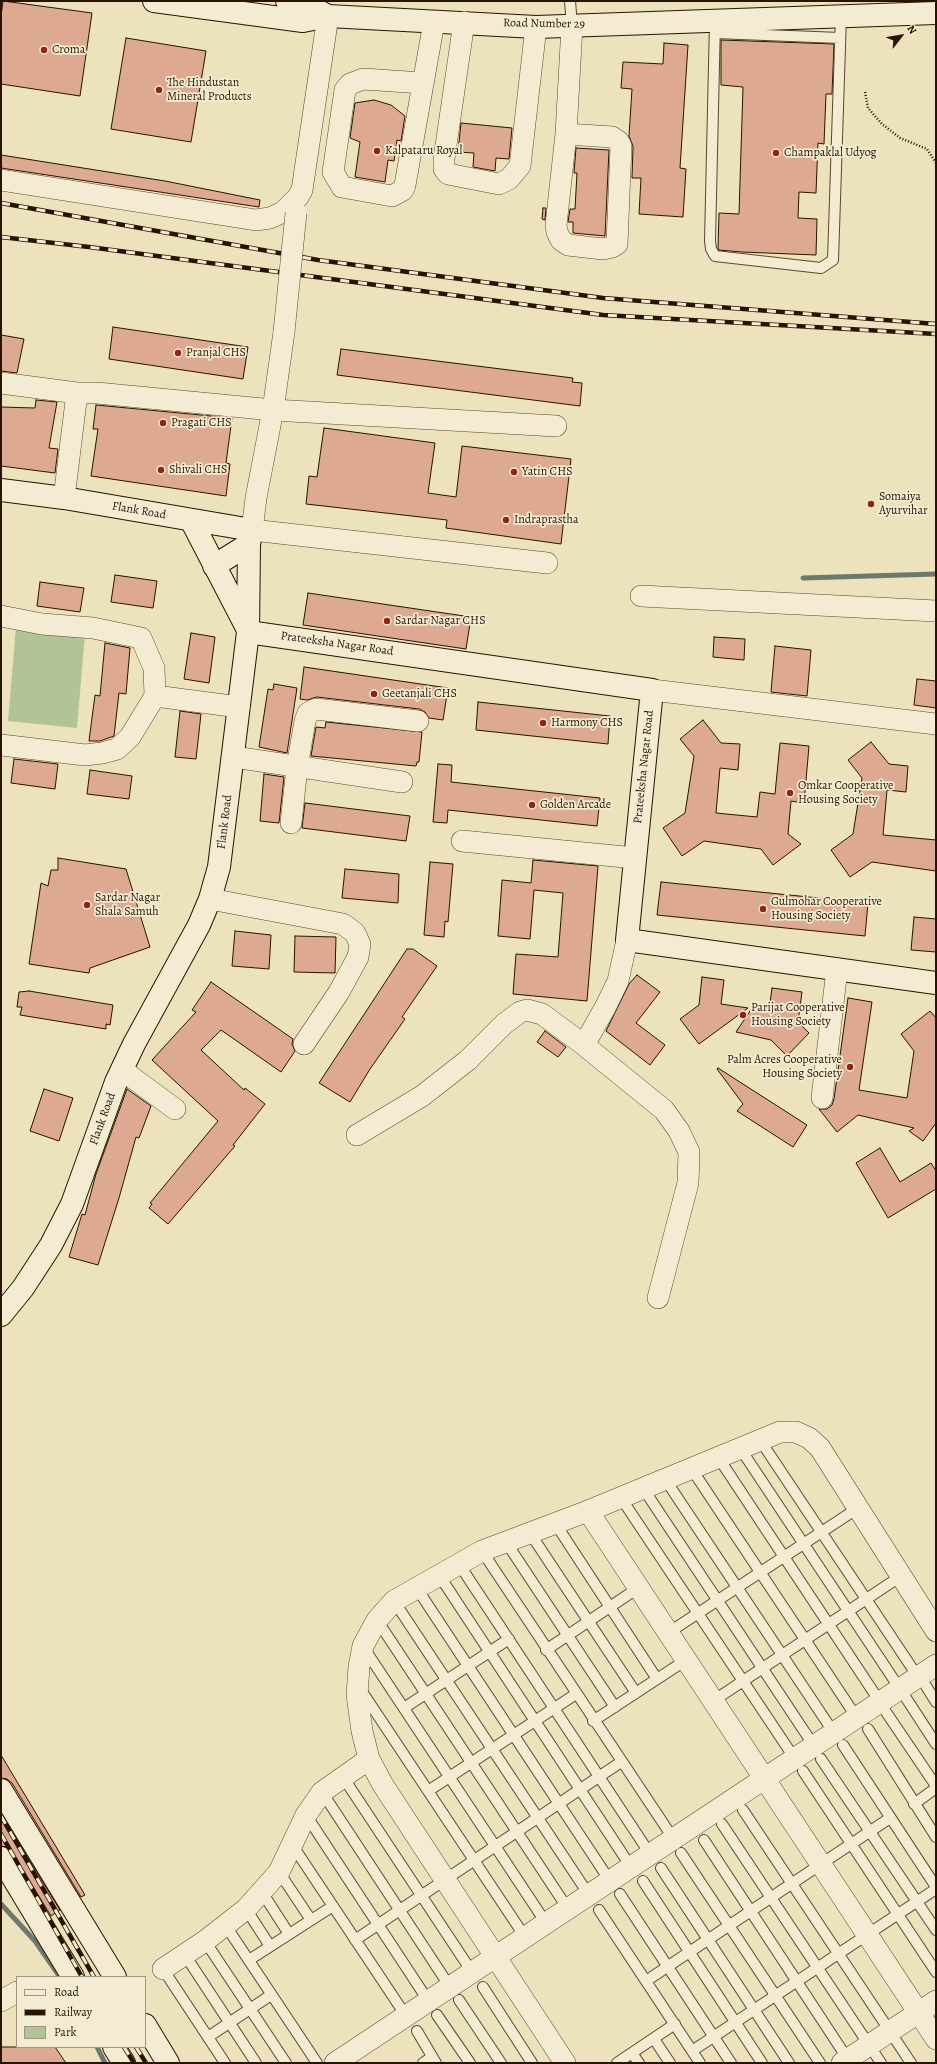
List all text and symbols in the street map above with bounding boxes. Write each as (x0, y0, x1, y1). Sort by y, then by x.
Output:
street label: Road Number 29 (503, 16, 585, 32)
north arrow (881, 16, 921, 56)
text: N (903, 22, 920, 37)
place label: Croma (52, 43, 85, 57)
marker: Croma (39, 45, 49, 55)
place label: The Hindustan Mineral Products (167, 76, 252, 104)
marker: The Hindustan Mineral Products (154, 85, 164, 95)
place label: Kalpataru Royal (385, 144, 462, 158)
marker: Kalpataru Royal (372, 146, 382, 156)
place label: Champaklal Udyog (784, 146, 877, 160)
marker: Champaklal Udyog (771, 148, 781, 158)
place label: Pranjal CHS (186, 346, 246, 360)
marker: Pranjal CHS (173, 348, 183, 358)
place label: Pragati CHS (171, 416, 232, 430)
marker: Pragati CHS (158, 418, 168, 428)
place label: Shivali CHS (169, 463, 227, 477)
marker: Shivali CHS (156, 465, 166, 475)
place label: Yatin CHS (522, 465, 573, 479)
marker: Yatin CHS (509, 467, 519, 477)
place label: Somaiya Ayurvihar (879, 490, 928, 518)
street label: Flank Road (111, 499, 167, 523)
marker: Somaiya Ayurvihar (866, 499, 876, 509)
place label: Indraprastha (514, 513, 578, 527)
marker: Indraprastha (501, 515, 511, 525)
place label: Sardar Nagar CHS (395, 614, 486, 628)
marker: Sardar Nagar CHS (382, 616, 392, 626)
street label: Prateeksha Nagar Road (280, 629, 394, 659)
place label: Geetanjali CHS (382, 687, 457, 701)
marker: Geetanjali CHS (369, 689, 379, 699)
street label: Prateeksha Nagar Road (631, 710, 657, 824)
place label: Harmony CHS (551, 716, 623, 730)
marker: Harmony CHS (538, 718, 548, 728)
place label: Omkar Cooperative Housing Society (798, 779, 893, 807)
marker: Omkar Cooperative Housing Society (785, 788, 795, 798)
street label: Flank Road (215, 794, 235, 850)
place label: Golden Arcade (540, 798, 611, 812)
marker: Golden Arcade (527, 800, 537, 810)
place label: Sardar Nagar Shala Samuh (95, 891, 160, 919)
place label: Gulmohar Cooperative Housing Society (771, 895, 882, 923)
marker: Sardar Nagar Shala Samuh (82, 900, 92, 910)
marker: Gulmohar Cooperative Housing Society (758, 904, 768, 914)
place label: Parijat Cooperative Housing Society (751, 1001, 845, 1029)
marker: Parijat Cooperative Housing Society (738, 1010, 748, 1020)
place label: Palm Acres Cooperative Housing Society (727, 1053, 842, 1081)
marker: Palm Acres Cooperative Housing Society (845, 1062, 855, 1072)
street label: Flank Road (87, 1091, 119, 1147)
legend (16, 1976, 146, 2048)
text: Road (54, 1984, 79, 2000)
text: Railway (54, 2004, 92, 2020)
text: Park (54, 2024, 77, 2040)

